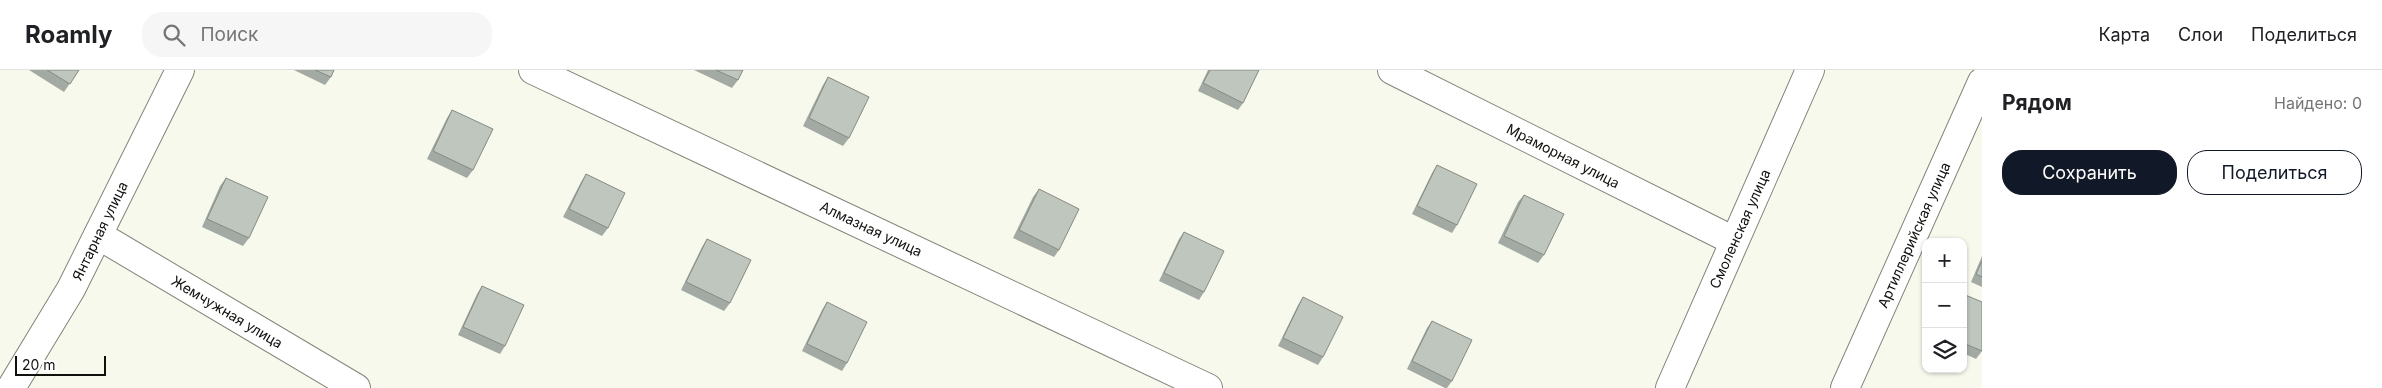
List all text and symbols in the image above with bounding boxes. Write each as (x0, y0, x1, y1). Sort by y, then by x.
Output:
search box (142, 12, 492, 57)
text: Roamly (25, 20, 112, 49)
icon: search (160, 21, 188, 49)
text: Поиск (200, 23, 258, 46)
text: Карта (2098, 24, 2150, 45)
text: Слои (2178, 24, 2223, 45)
text: Поделиться (2251, 24, 2357, 45)
text: Рядом (2002, 90, 2072, 115)
text: Найдено: 0 (2274, 93, 2362, 113)
street label: Мраморная улица (1504, 120, 1623, 191)
button: Сохранить (2002, 150, 2177, 195)
button: Поделиться (2187, 150, 2362, 195)
street label: Артиллерийская улица (1874, 159, 1953, 310)
street label: Смоленская улица (1706, 166, 1774, 291)
street label: Янтарная улица (68, 179, 131, 283)
street label: Алмазная улица (817, 197, 925, 260)
map controls (1922, 238, 1967, 373)
button: + (1922, 238, 1967, 283)
street label: Жемчужная улица (169, 272, 286, 351)
button: − (1922, 283, 1967, 328)
button: layers (1922, 328, 1967, 373)
scale bar (15, 353, 106, 376)
text: 20 m (22, 356, 56, 373)

